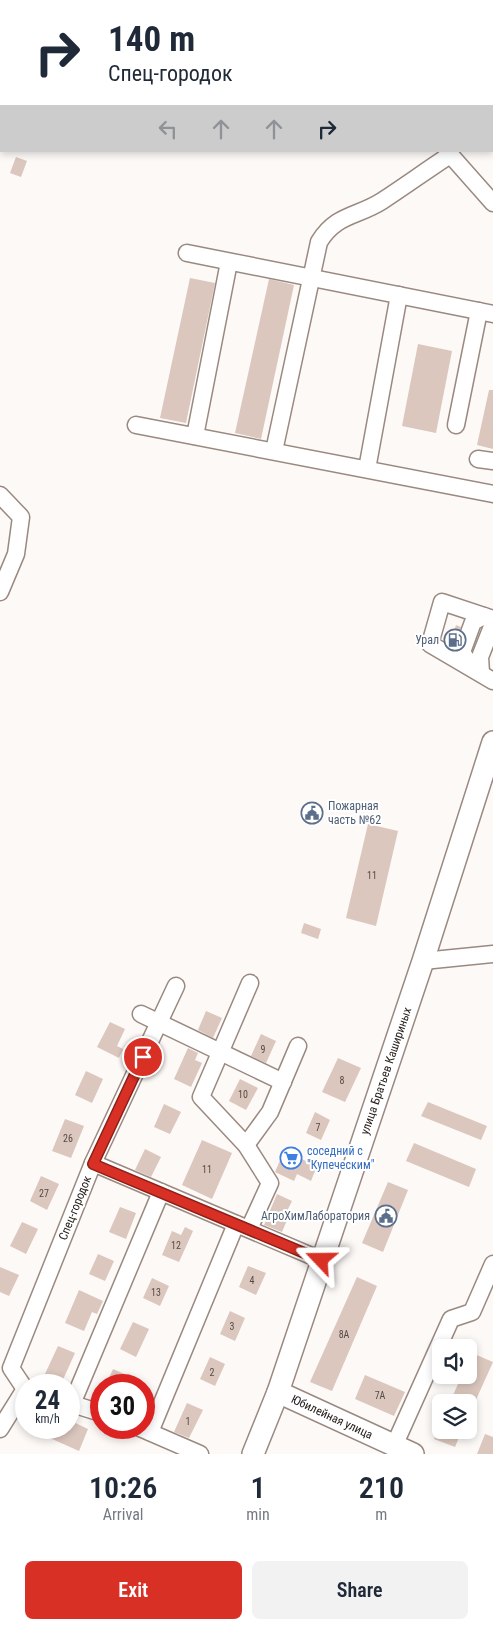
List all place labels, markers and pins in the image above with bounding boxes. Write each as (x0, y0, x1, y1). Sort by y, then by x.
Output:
fuel station icon: Урал (443, 628, 467, 652)
place label: Урал (415, 633, 439, 647)
place label: Пожарная часть №62 (328, 799, 381, 827)
public building icon: Пожарная часть №62 (300, 801, 324, 825)
pin (122, 1036, 164, 1078)
place label: соседний с "Купеческим" (307, 1144, 375, 1172)
supermarket icon: соседний с "Купеческим" (279, 1146, 303, 1170)
public building icon: АгроХимЛаборатория (374, 1204, 398, 1228)
place label: АгроХимЛаборатория (261, 1209, 370, 1223)

